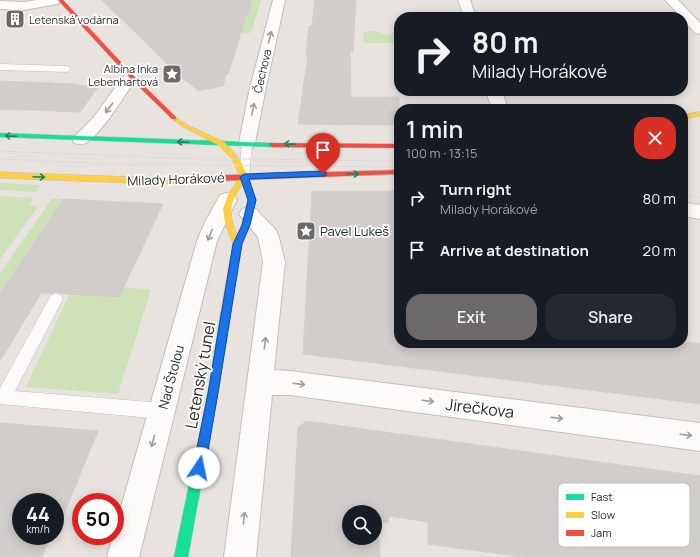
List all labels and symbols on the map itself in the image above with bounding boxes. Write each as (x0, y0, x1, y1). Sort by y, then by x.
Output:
building icon: Letenská vodárna (4, 8, 26, 30)
place label: Letenská vodárna (29, 12, 119, 27)
one-way arrow (266, 31, 274, 44)
street label: Čechova (250, 48, 274, 94)
place label: Albína Inka Lebenhartová (88, 61, 158, 89)
place icon: Albína Inka Lebenhartová (161, 63, 183, 85)
one-way arrow (105, 103, 113, 114)
one-way arrow (250, 103, 258, 116)
one-way arrow (5, 132, 18, 139)
pin (306, 133, 340, 174)
one-way arrow (177, 139, 190, 146)
one-way arrow (284, 140, 297, 148)
street label: Milady Horákové (127, 168, 225, 190)
one-way arrow (346, 170, 359, 178)
one-way arrow (32, 173, 45, 181)
place icon: Pavel Lukeš (295, 220, 317, 242)
place label: Pavel Lukeš (320, 222, 389, 240)
one-way arrow (205, 228, 213, 240)
street label: Letenský tunel (180, 320, 220, 430)
one-way arrow (261, 337, 269, 350)
street label: Nad Štolou (154, 343, 188, 411)
one-way arrow (292, 381, 305, 388)
street label: Jirečkova (445, 393, 515, 423)
one-way arrow (421, 397, 434, 405)
one-way arrow (550, 414, 563, 422)
one-way arrow (679, 431, 692, 439)
one-way arrow (149, 434, 157, 447)
position arrow (178, 447, 220, 489)
legend (558, 483, 690, 547)
text: Fast (591, 489, 613, 504)
speed limit sign: 50 (72, 493, 124, 545)
text: Slow (591, 507, 616, 522)
one-way arrow (241, 512, 248, 525)
text: Jam (591, 525, 612, 540)

